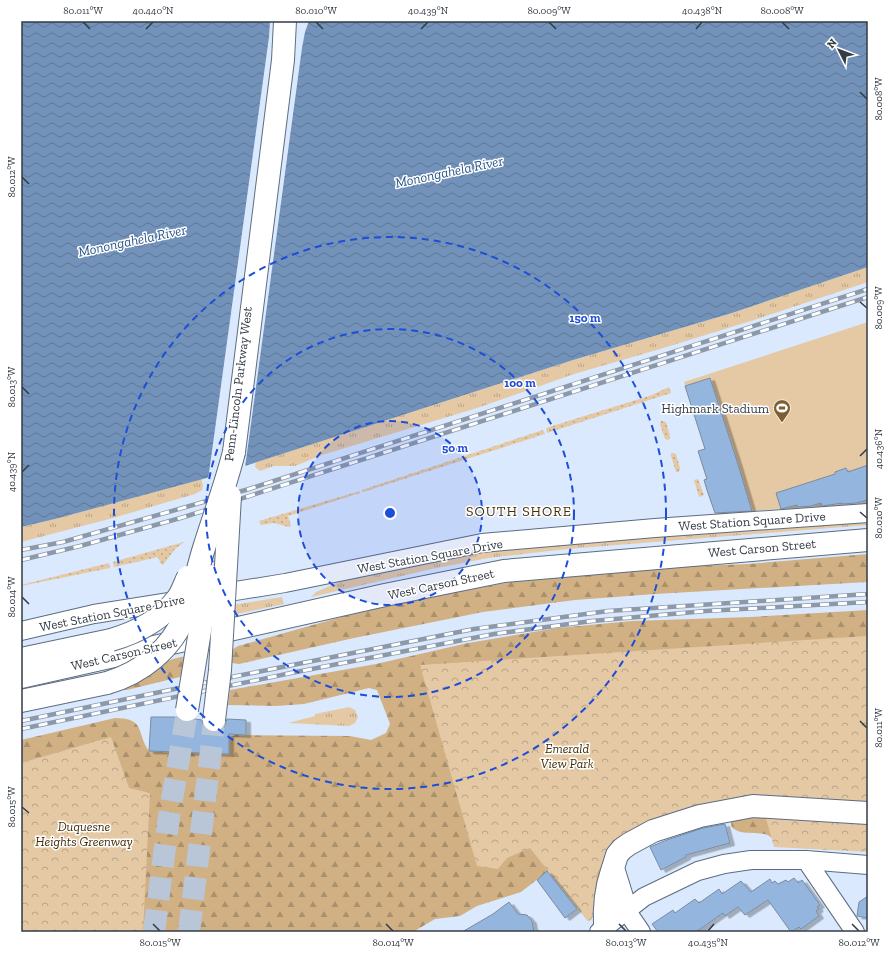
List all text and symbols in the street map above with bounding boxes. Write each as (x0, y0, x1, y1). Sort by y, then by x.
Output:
text: 80.011°W (63, 5, 103, 17)
text: 40.440°N (133, 5, 174, 17)
text: 80.010°W (295, 5, 337, 17)
text: 40.439°N (408, 5, 449, 17)
text: 80.009°W (527, 5, 571, 17)
text: 40.438°N (682, 5, 723, 17)
text: 80.008°W (760, 5, 804, 17)
north arrow (819, 30, 859, 70)
text: N (824, 36, 840, 51)
text: 80.008°W (873, 77, 885, 121)
water label: Monongahela River (393, 152, 505, 192)
text: 80.012°W (6, 156, 18, 198)
water label: Monongahela River (76, 221, 188, 261)
text: 80.009°W (873, 286, 885, 330)
street label: Penn-Lincoln Parkway West (221, 306, 255, 462)
text: 150 m (570, 311, 601, 325)
text: 80.013°W (6, 366, 18, 407)
text: 100 m (504, 376, 536, 390)
sports icon: Highmark Stadium (772, 398, 792, 423)
place label: Highmark Stadium (661, 401, 770, 416)
text: 40.436°N (873, 428, 885, 469)
text: 50 m (442, 441, 468, 455)
text: 40.439°N (6, 451, 18, 492)
text: 80.010°W (873, 497, 885, 539)
district label: SOUTH SHORE (466, 503, 572, 520)
centre of rings (383, 506, 397, 520)
street label: West Station Square Drive (678, 508, 826, 534)
street label: West Station Square Drive (356, 536, 504, 576)
street label: West Carson Street (707, 536, 817, 560)
street label: West Carson Street (386, 565, 496, 603)
text: 80.014°W (6, 576, 18, 618)
street label: West Station Square Drive (38, 592, 186, 634)
street label: West Carson Street (70, 634, 179, 673)
text: 80.011°W (873, 708, 885, 748)
park label: Emerald View Park (541, 741, 594, 771)
text: 80.015°W (6, 786, 18, 828)
park label: Duquesne Heights Greenway (35, 819, 133, 849)
text: 80.015°W (139, 937, 181, 949)
text: 80.014°W (372, 937, 414, 949)
text: 80.013°W (606, 937, 647, 949)
text: 40.435°N (688, 937, 729, 949)
text: 80.012°W (838, 937, 880, 949)

